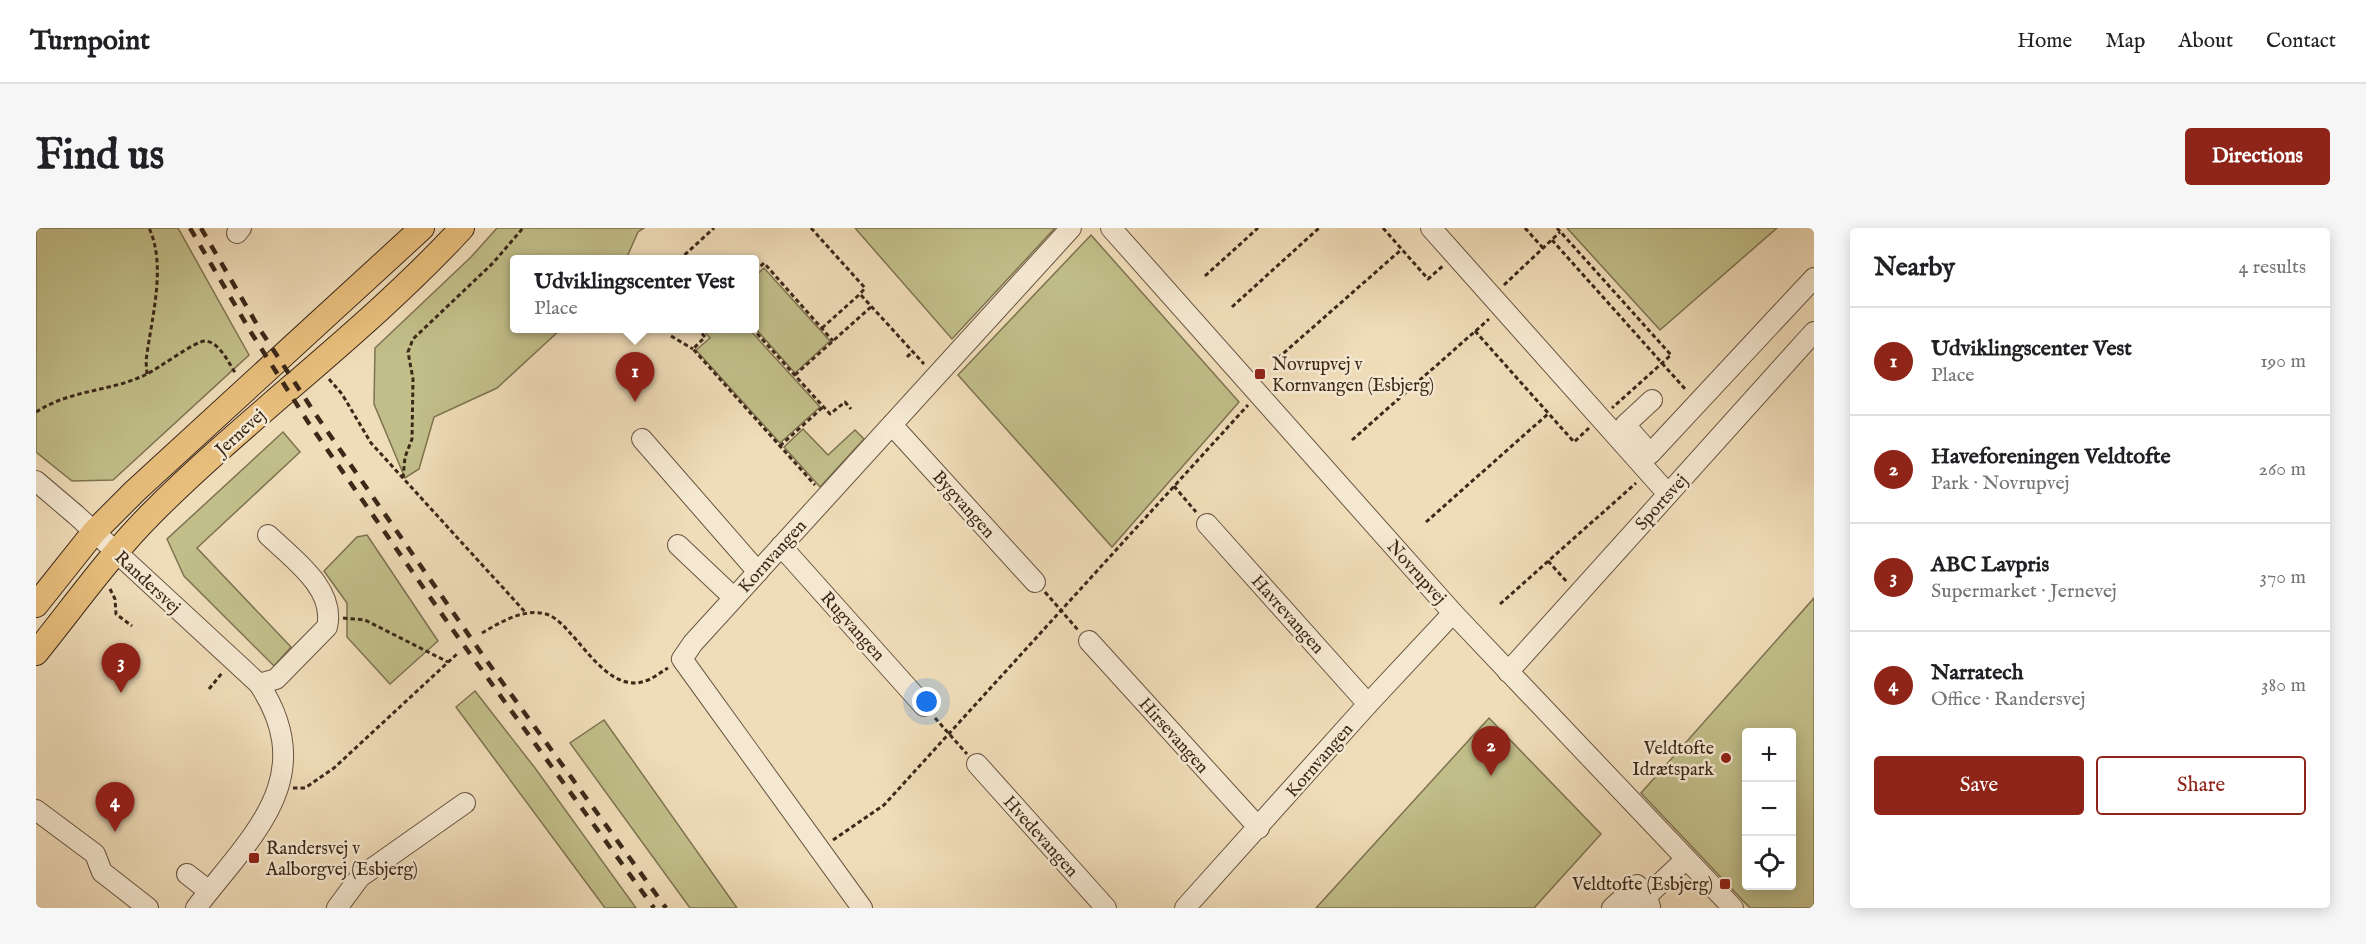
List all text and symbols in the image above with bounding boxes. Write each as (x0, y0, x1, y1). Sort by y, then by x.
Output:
text: Turnpoint (30, 24, 150, 59)
text: Home (2017, 28, 2072, 55)
text: Map (2105, 28, 2145, 55)
text: About (2178, 28, 2233, 55)
text: Contact (2266, 28, 2336, 55)
button: Directions (2185, 128, 2330, 185)
text: Find us (36, 130, 164, 183)
text: Nearby (1874, 251, 1955, 284)
popup (510, 255, 759, 333)
text: 4 results (2239, 255, 2306, 280)
text: Udviklingscenter Vest (534, 268, 735, 296)
text: Place (534, 296, 578, 321)
text: Udviklingscenter Vest (1931, 335, 2132, 363)
text: 1 (1890, 349, 1897, 374)
text: 190 m (2260, 349, 2306, 374)
pin: 1 (616, 352, 654, 402)
place label: Novrupvej v Kornvangen (Esbjerg) (1272, 354, 1434, 398)
text: Place (1931, 363, 1974, 388)
marker: Novrupvej v Kornvangen (Esbjerg) (1253, 367, 1267, 381)
street label: Jernevej (209, 404, 271, 463)
text: Haveforeningen Veldtofte (1931, 443, 2171, 471)
text: 2 (1889, 457, 1898, 482)
text: 260 m (2259, 457, 2306, 482)
street label: Bygvangen (926, 466, 1000, 544)
street label: Sportsvej (1631, 470, 1693, 536)
text: Park · Novrupvej (1931, 471, 2069, 496)
street label: Kornvangen (734, 515, 813, 599)
street label: Novrupvej (1381, 536, 1451, 610)
street label: Randersvej (109, 547, 185, 620)
text: ABC Lavpris (1931, 551, 2049, 579)
text: 3 (1890, 565, 1897, 590)
text: 370 m (2260, 565, 2306, 590)
street label: Havrevangen (1245, 571, 1329, 660)
text: Supermarket · Jernevej (1931, 579, 2117, 604)
street label: Rugvangen (815, 587, 889, 667)
pin: 3 (102, 644, 140, 693)
text: Narratech (1931, 659, 2023, 687)
text: 4 (1889, 673, 1898, 698)
text: 380 m (2261, 673, 2306, 698)
your location (912, 687, 941, 716)
text: Office · Randersvej (1931, 687, 2085, 712)
street label: Hirsevangen (1133, 693, 1213, 779)
street label: Kornvangen (1281, 719, 1359, 803)
pin: 2 (1472, 726, 1510, 776)
map controls (1742, 728, 1796, 890)
button: + (1742, 728, 1796, 782)
place label: Veldtofte Idrætspark (1632, 738, 1714, 782)
marker: Veldtofte Idrætspark (1719, 751, 1733, 765)
button: Save (1874, 756, 2084, 815)
button: Share (2096, 756, 2306, 815)
pin: 4 (96, 782, 134, 832)
button: − (1742, 782, 1796, 836)
street label: Hvedevangen (997, 791, 1083, 883)
button: locate (1742, 836, 1796, 890)
place label: Randersvej v Aalborgvej (Esbjerg) (265, 838, 418, 882)
marker: Randersvej v Aalborgvej (Esbjerg) (247, 851, 261, 865)
place label: Veldtofte (Esbjerg) (1571, 874, 1713, 897)
marker: Veldtofte (Esbjerg) (1718, 877, 1732, 891)

